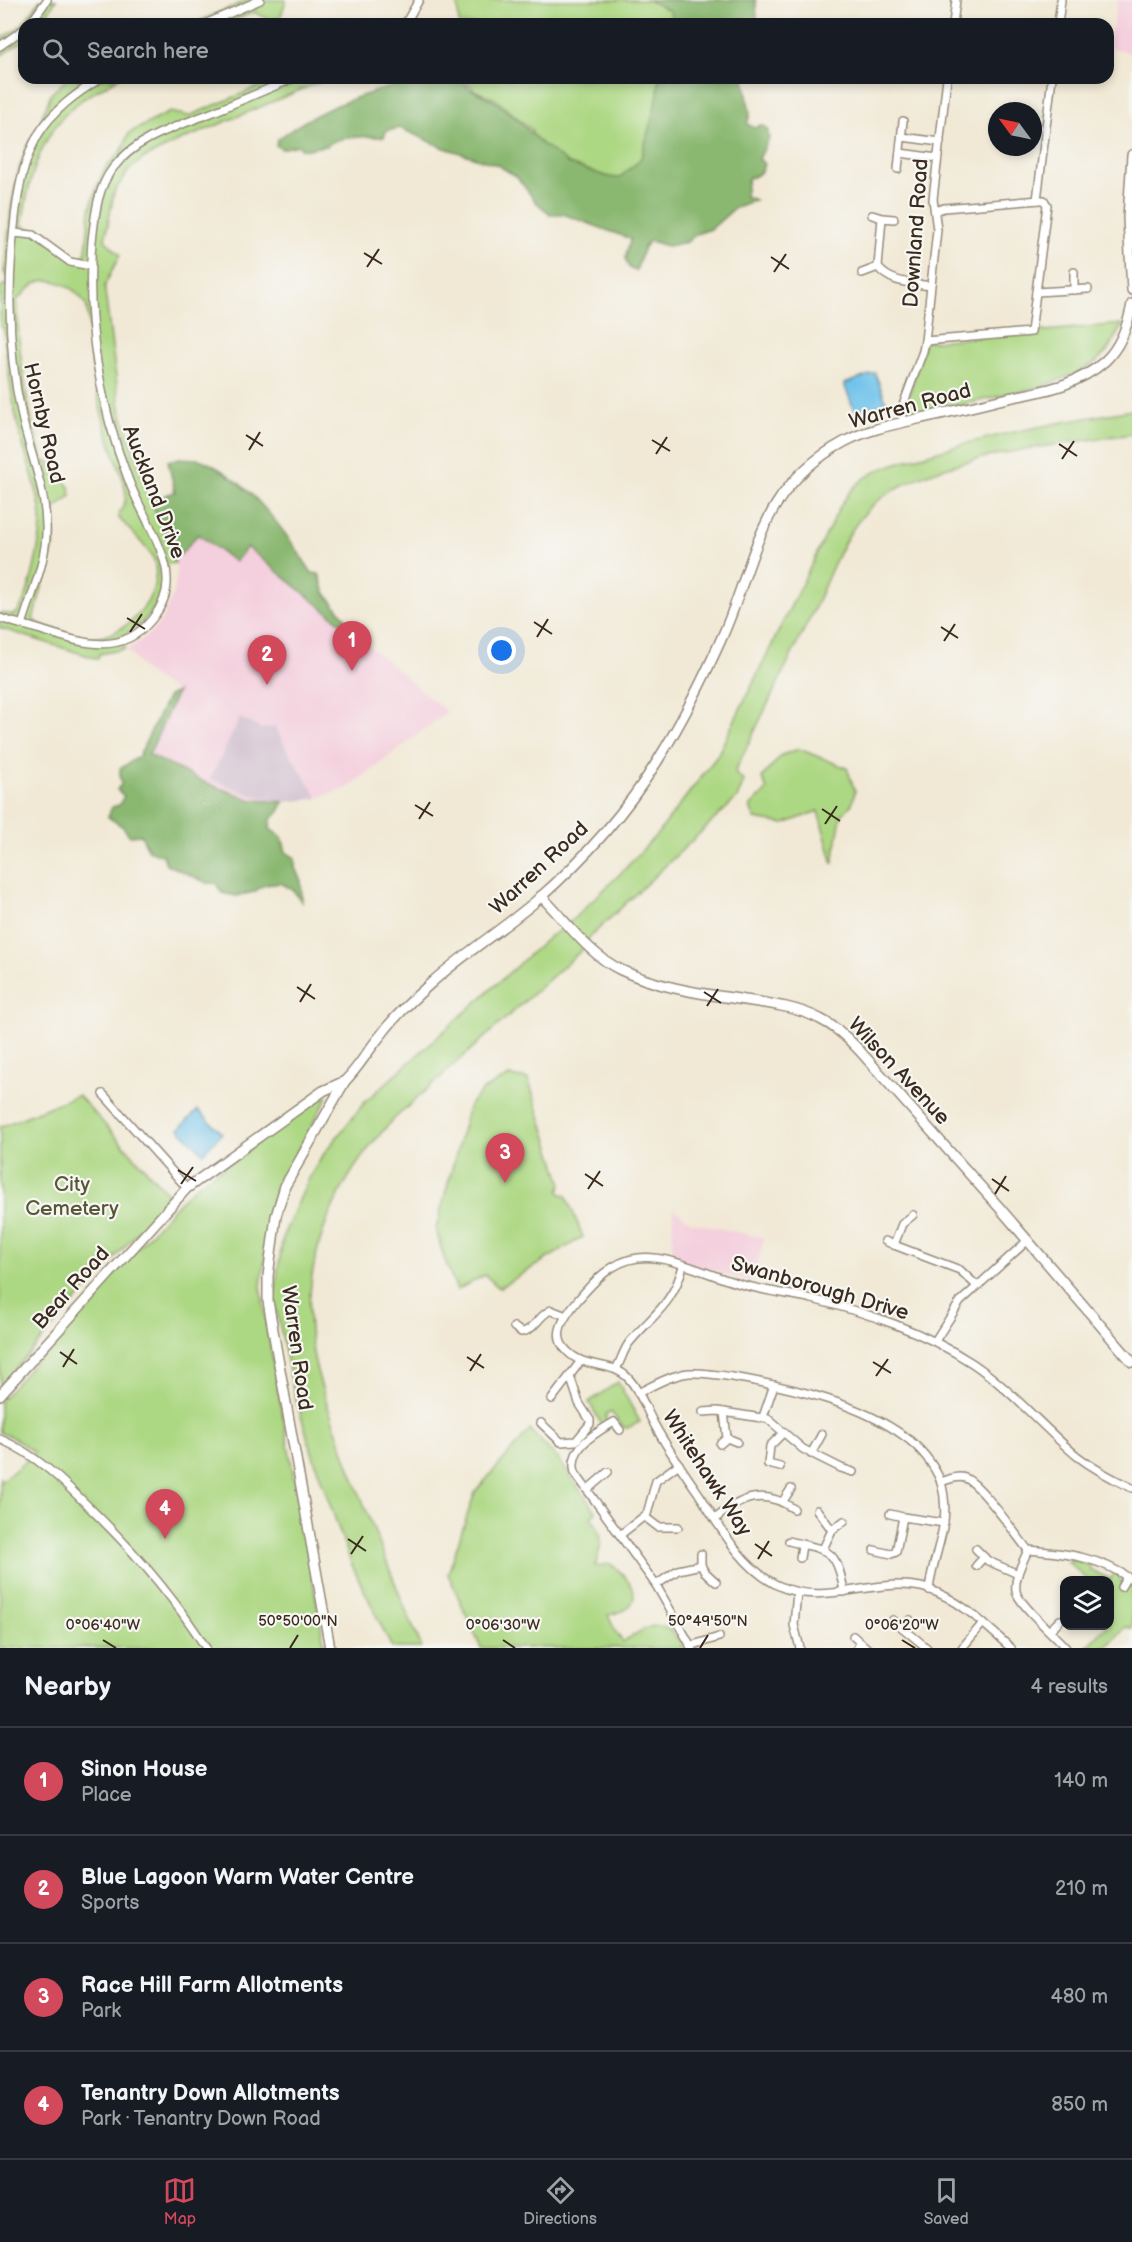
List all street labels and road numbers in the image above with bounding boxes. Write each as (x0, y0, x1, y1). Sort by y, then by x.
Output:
street label: Downland Road (898, 158, 934, 308)
street label: Hornby Road (18, 360, 70, 486)
street label: Warren Road (846, 378, 974, 434)
street label: Auckland Drive (117, 422, 191, 562)
street label: Warren Road (485, 816, 593, 920)
street label: Wilson Avenue (843, 1012, 955, 1130)
street label: Bear Road (27, 1241, 115, 1335)
street label: Swanborough Drive (728, 1251, 912, 1325)
street label: Warren Road (276, 1284, 318, 1412)
street label: Whitehawk Way (657, 1405, 757, 1541)

